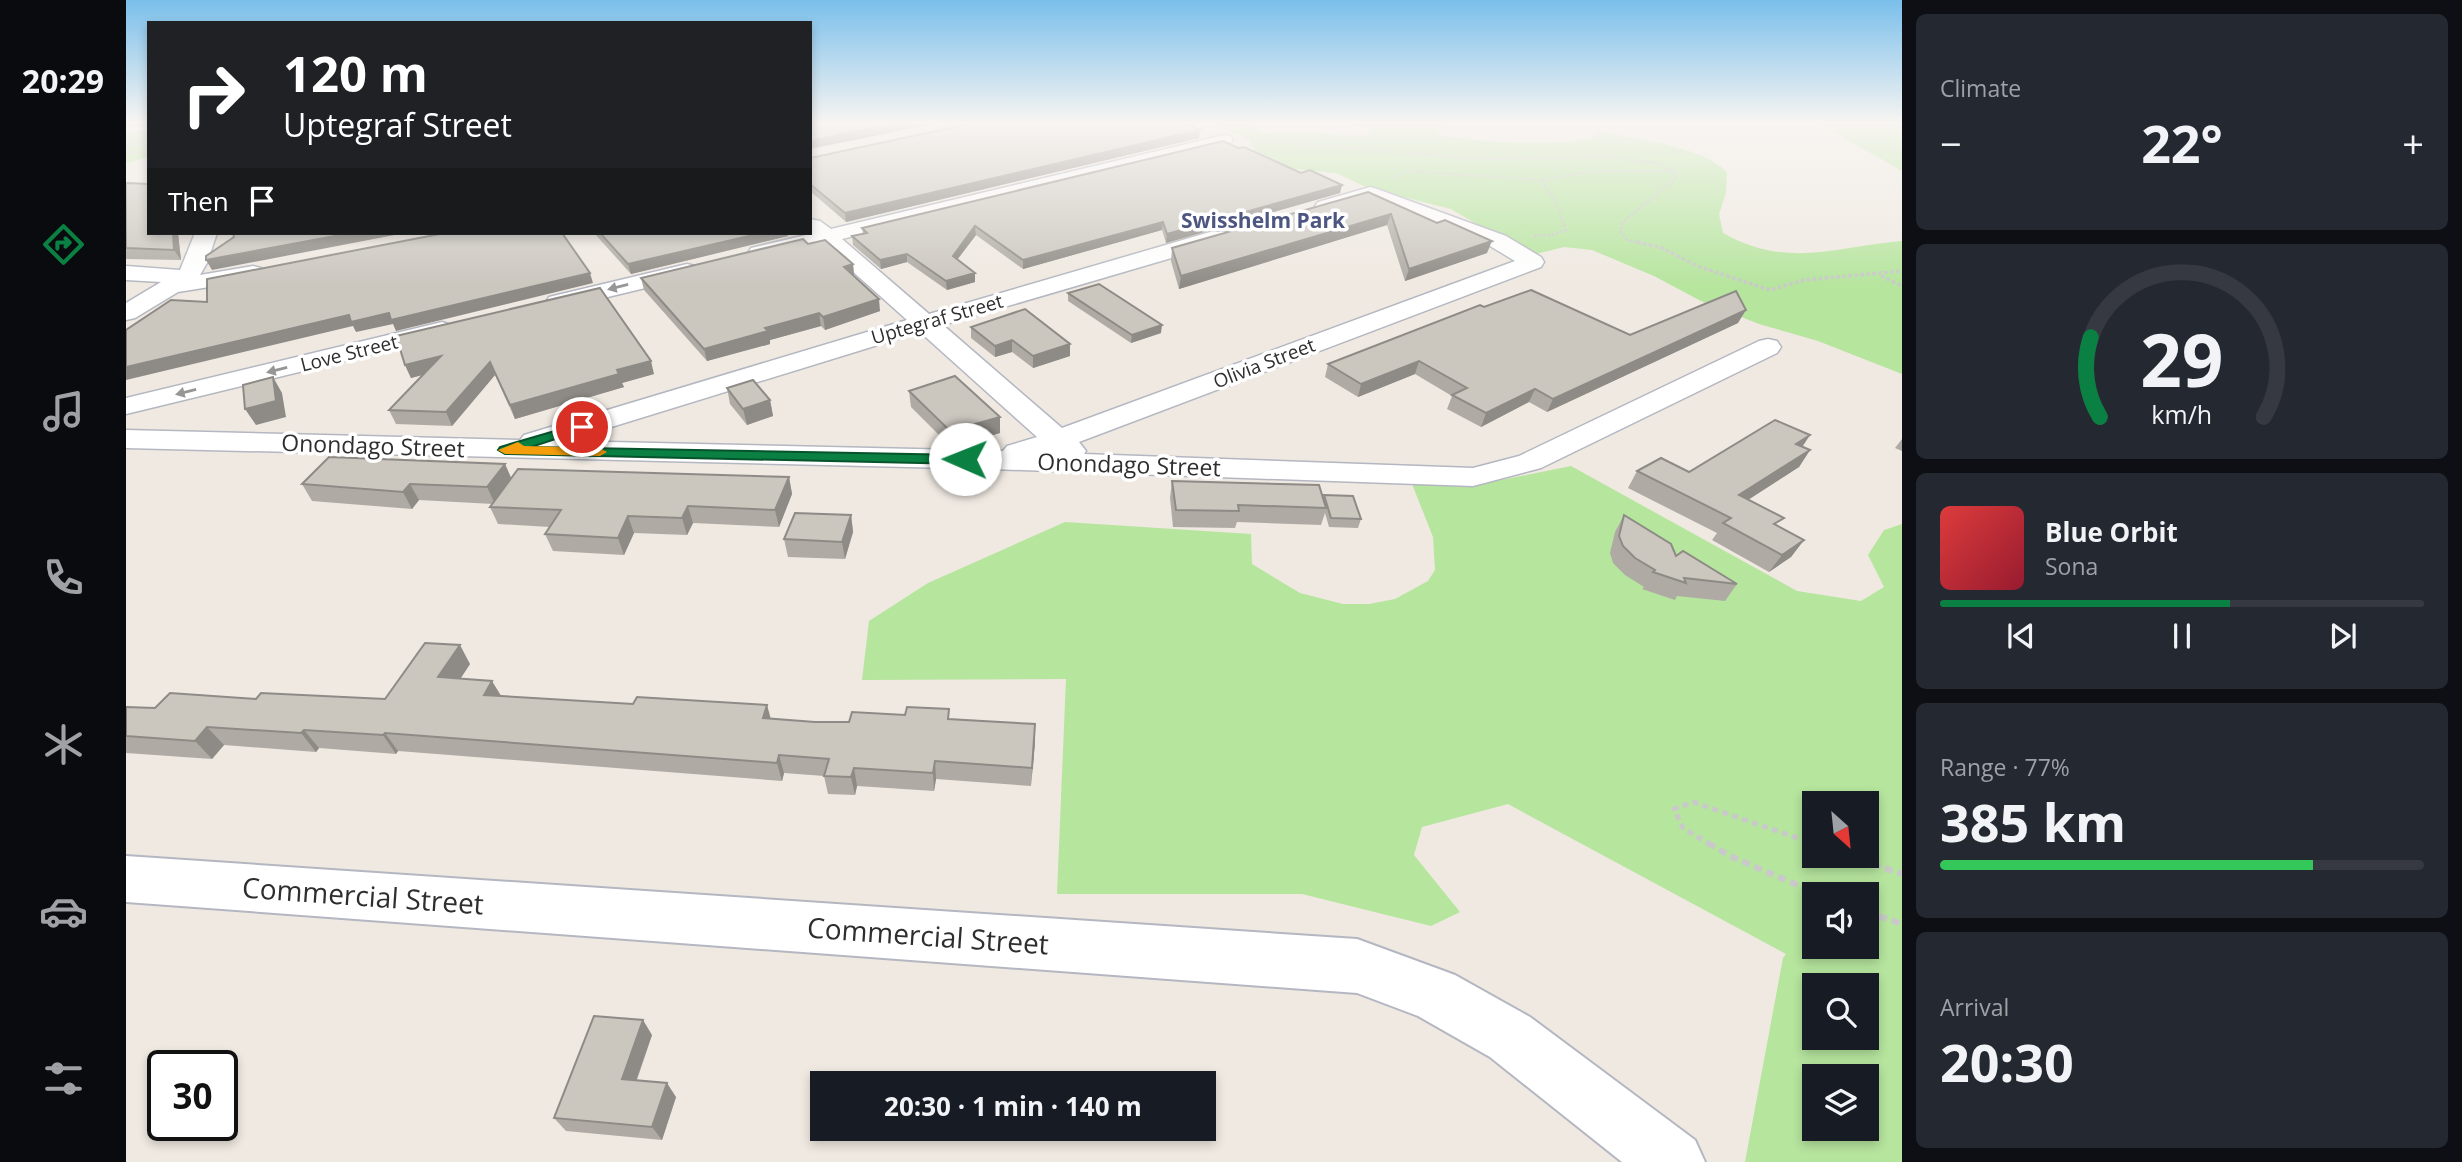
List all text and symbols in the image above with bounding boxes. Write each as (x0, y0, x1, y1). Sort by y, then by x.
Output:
text: 120 m (283, 40, 428, 106)
icon: right (168, 49, 259, 140)
text: 20:29 (22, 59, 104, 102)
text: Climate (1940, 72, 2021, 104)
text: Uptegraf Street (283, 103, 512, 146)
text: 22° (2141, 107, 2223, 178)
text: − (1940, 117, 1962, 169)
text: + (2402, 117, 2424, 169)
icon: arrive (243, 182, 281, 220)
text: Then (168, 183, 229, 219)
district label: Swisshelm Park (1181, 206, 1346, 234)
icon: directions (39, 220, 88, 269)
one-way arrow (607, 282, 629, 293)
street label: Uptegraf Street (868, 288, 1006, 350)
text: 29 (2140, 310, 2224, 409)
street label: Love Street (298, 328, 401, 378)
street label: Olivia Street (1209, 332, 1319, 394)
one-way arrow (266, 365, 288, 376)
icon: music (39, 387, 88, 436)
one-way arrow (175, 387, 197, 398)
pin (552, 397, 612, 457)
text: km/h (2152, 397, 2212, 431)
icon: arrive (563, 408, 601, 446)
position arrow (928, 422, 1002, 496)
street label: Onondago Street (281, 426, 465, 464)
street label: Onondago Street (1037, 445, 1221, 483)
text: Blue Orbit (2045, 514, 2178, 550)
text: Sona (2045, 550, 2098, 582)
icon: phone (39, 553, 88, 602)
icon: previous (2002, 617, 2040, 655)
icon: pause (2163, 617, 2201, 655)
icon: next (2324, 617, 2362, 655)
icon: climate (39, 720, 88, 769)
text: Range · 77% (1940, 751, 2070, 783)
text: 385 km (1940, 786, 2126, 857)
north arrow (1802, 791, 1880, 868)
map controls (1802, 791, 1879, 1141)
street label: Commercial Street (241, 868, 485, 922)
button: sound (1802, 882, 1879, 959)
icon: car (39, 887, 88, 936)
street label: Commercial Street (806, 908, 1050, 962)
button: search (1802, 973, 1879, 1050)
text: Arrival (1940, 991, 2009, 1023)
text: 20:30 (1940, 1026, 2074, 1097)
speed limit sign: 30 (147, 1050, 238, 1141)
icon: filters (39, 1054, 88, 1103)
button: layers (1802, 1064, 1879, 1141)
text: 20:30 · 1 min · 140 m (884, 1088, 1142, 1124)

